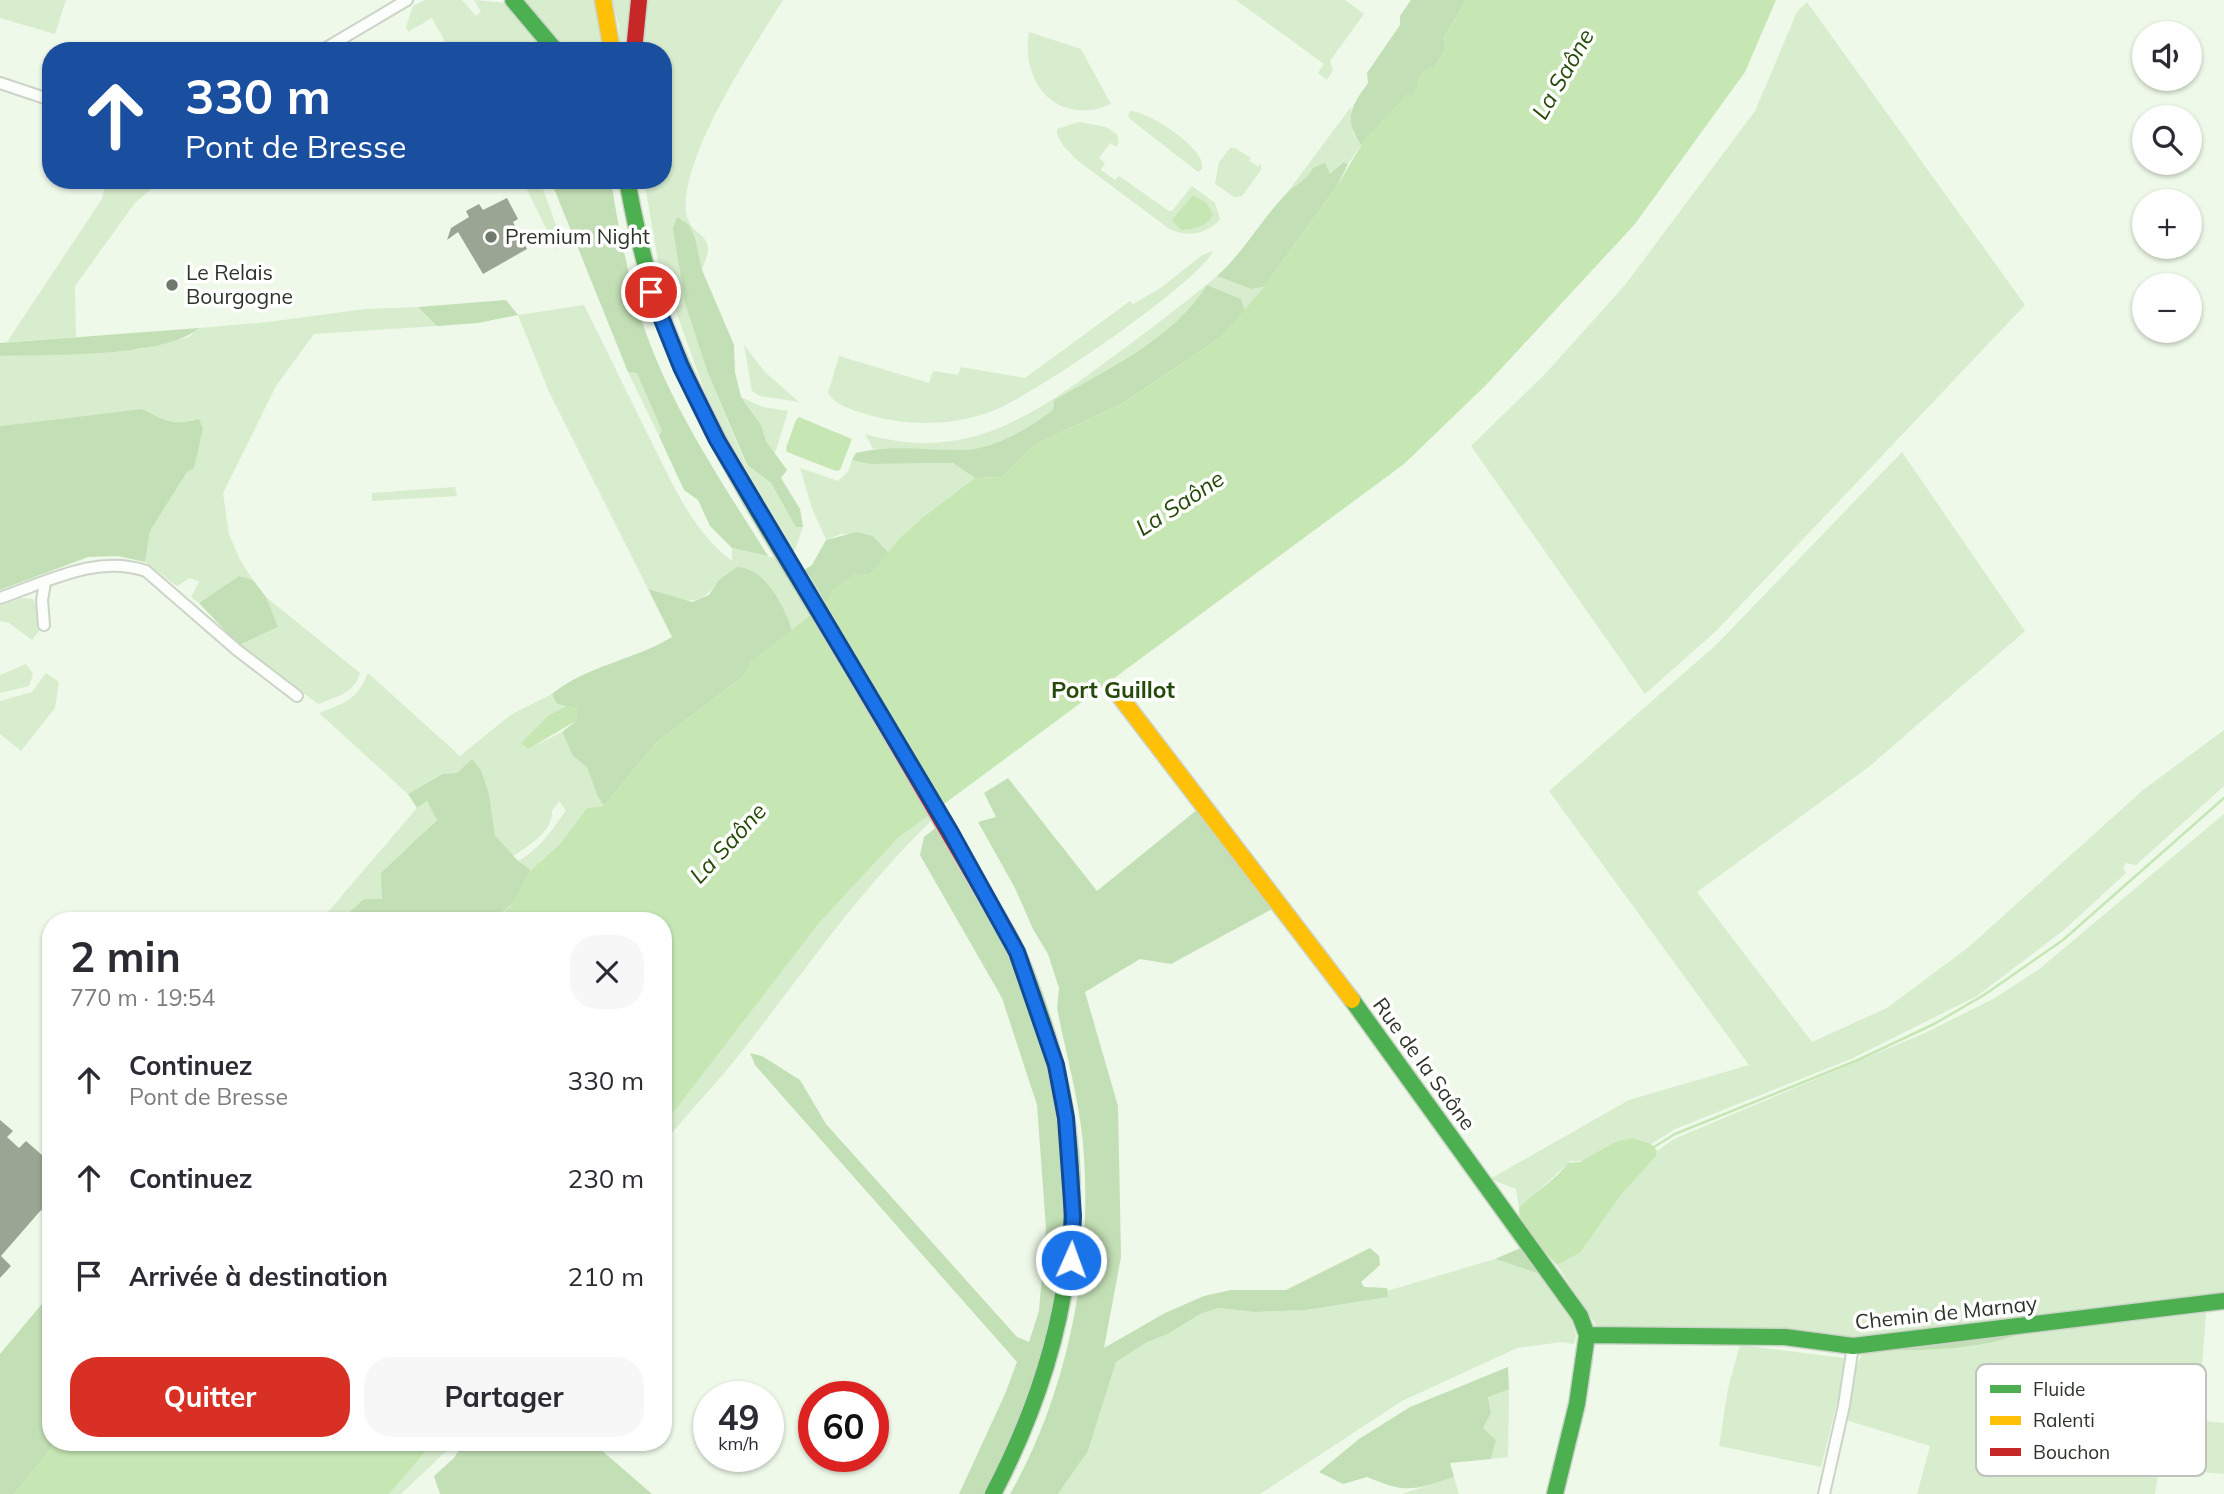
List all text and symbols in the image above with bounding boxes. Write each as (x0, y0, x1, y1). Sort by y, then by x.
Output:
map controls (2132, 21, 2202, 343)
button: sound (2132, 21, 2202, 91)
water label: La Saône (1525, 23, 1600, 124)
text: 330 m (185, 65, 331, 126)
icon: ahead (70, 70, 161, 161)
button: search (2132, 105, 2202, 175)
text: Pont de Bresse (185, 126, 406, 166)
button: + (2132, 189, 2202, 259)
place label: Premium Night (505, 223, 650, 249)
marker: Premium Night (483, 229, 499, 245)
place label: Le Relais Bourgogne (186, 259, 293, 309)
pin (621, 262, 681, 322)
icon: arrive (632, 273, 670, 311)
button: − (2132, 273, 2202, 343)
marker: Le Relais Bourgogne (164, 277, 180, 293)
water label: La Saône (1130, 463, 1229, 542)
district label: Port Guillot (1051, 675, 1175, 704)
water label: La Saône (683, 796, 772, 889)
text: 2 min (70, 930, 181, 983)
button: close (570, 935, 644, 1009)
text: 770 m · 19:54 (70, 983, 215, 1012)
street label: Rue de la Saône (1368, 992, 1482, 1135)
text: Continuez (129, 1049, 253, 1082)
icon: ahead (70, 1061, 108, 1099)
text: 330 m (568, 1064, 644, 1097)
text: Pont de Bresse (129, 1082, 288, 1111)
icon: ahead (70, 1159, 108, 1197)
text: Continuez (129, 1162, 253, 1195)
text: 230 m (568, 1162, 644, 1195)
position arrow (1034, 1223, 1108, 1297)
icon: arrive (70, 1257, 108, 1295)
text: Arrivée à destination (129, 1260, 388, 1293)
text: 210 m (568, 1260, 644, 1293)
street label: Chemin de Marnay (1854, 1290, 2038, 1334)
button: Quitter (70, 1357, 350, 1437)
button: Partager (364, 1357, 644, 1437)
legend (1976, 1364, 2206, 1476)
text: Fluide (2033, 1377, 2085, 1401)
speed limit sign: 60 (798, 1381, 889, 1472)
text: 49 (717, 1395, 760, 1439)
text: Ralenti (2033, 1408, 2095, 1432)
text: km/h (718, 1432, 759, 1455)
text: Bouchon (2033, 1440, 2110, 1464)

